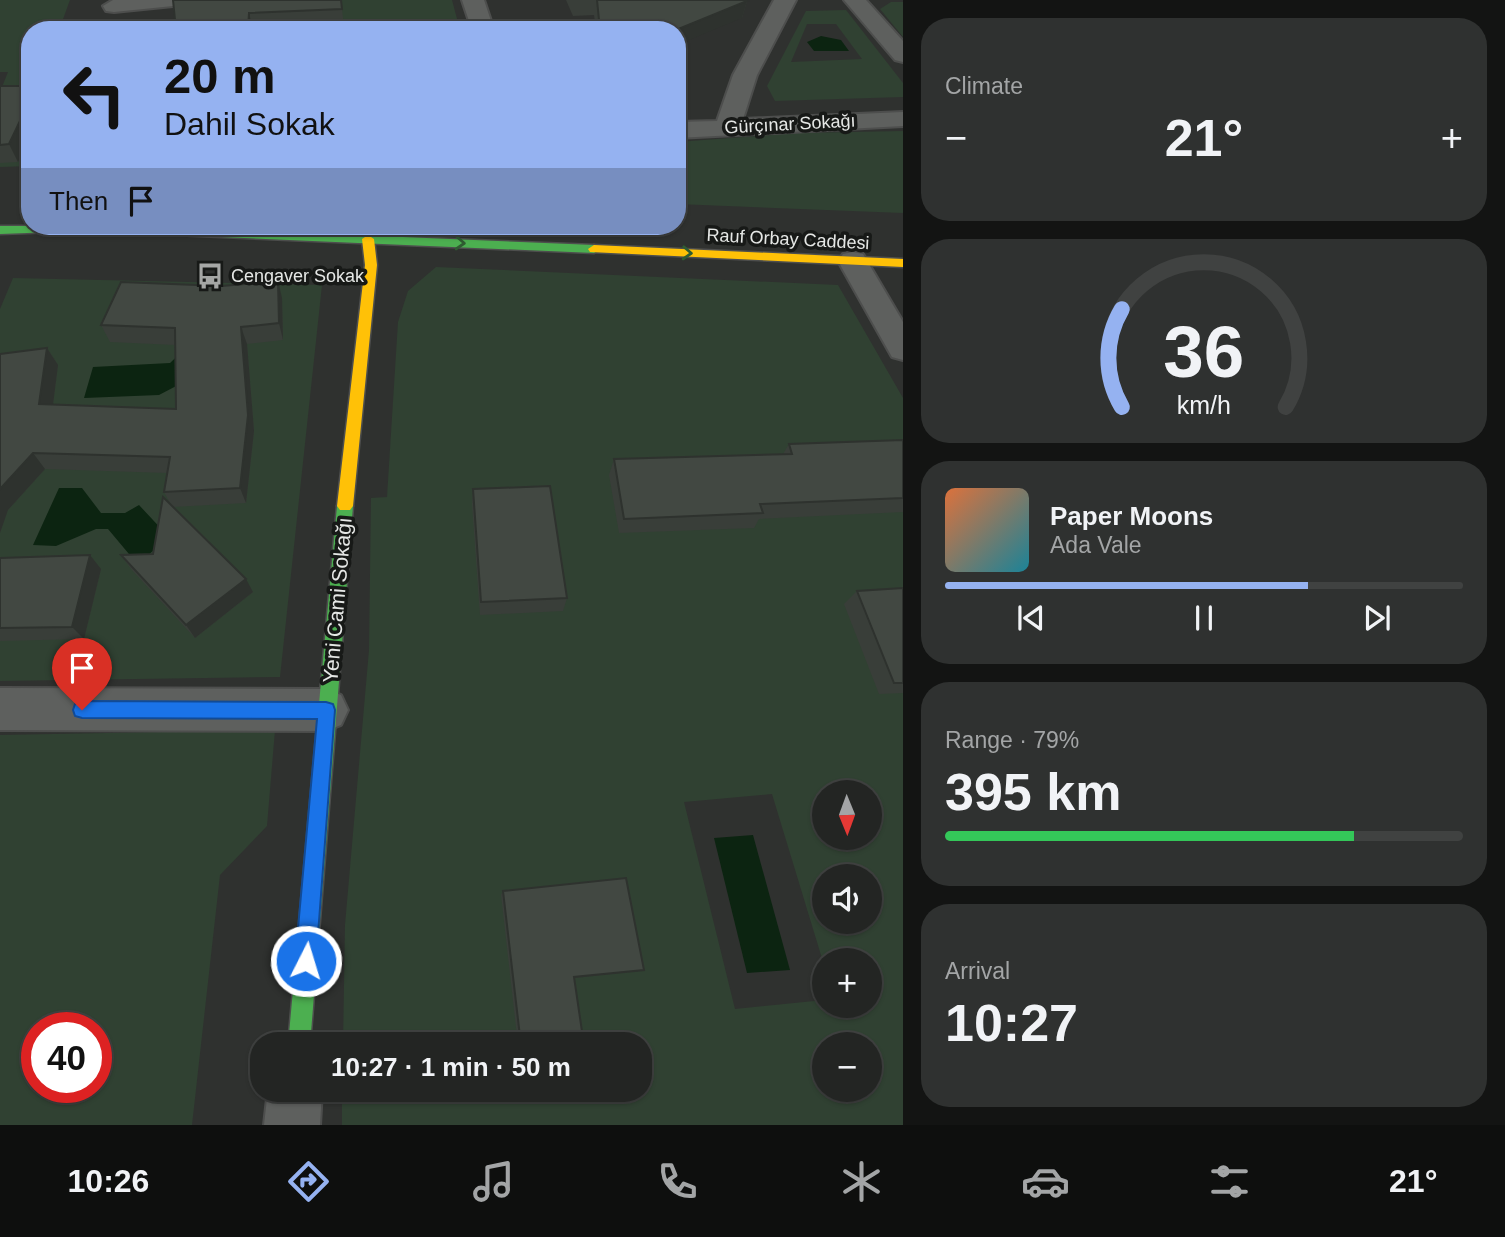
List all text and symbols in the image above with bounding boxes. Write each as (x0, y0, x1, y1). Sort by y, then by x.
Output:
icon: left (49, 49, 140, 140)
text: 20 m (164, 49, 276, 103)
text: Climate (945, 73, 1023, 99)
text: Dahil Sokak (164, 106, 335, 142)
text: 21° (1165, 109, 1243, 167)
street label: Gürçınar Sokağı (724, 111, 856, 137)
text: − (945, 117, 967, 159)
text: + (1441, 117, 1463, 159)
icon: arrive (122, 182, 160, 220)
text: Then (49, 186, 108, 216)
street label: Rauf Orbay Caddesi (706, 225, 870, 253)
one-way arrow (455, 235, 466, 250)
one-way arrow (682, 246, 693, 261)
bus stop icon: Cengaver Sokak (195, 261, 225, 291)
place label: Cengaver Sokak (231, 266, 365, 286)
text: 36 (1164, 312, 1244, 393)
text: km/h (1177, 391, 1231, 419)
text: Paper Moons (1050, 501, 1213, 531)
street label: Yeni Cami Sokağı (318, 516, 356, 684)
text: Ada Vale (1050, 532, 1142, 558)
icon: previous (1012, 599, 1050, 637)
icon: pause (1185, 599, 1223, 637)
icon: next (1358, 599, 1396, 637)
pin (52, 638, 112, 710)
icon: arrive (63, 649, 101, 687)
text: Range · 79% (945, 727, 1079, 753)
text: 395 km (945, 763, 1121, 821)
north arrow (812, 780, 882, 850)
map controls (812, 780, 882, 1102)
button: sound (812, 864, 882, 934)
position arrow (269, 924, 343, 998)
button: + (812, 948, 882, 1018)
text: Arrival (945, 958, 1010, 984)
text: 10:27 (945, 994, 1078, 1052)
speed limit sign: 40 (21, 1012, 112, 1103)
button: − (812, 1032, 882, 1102)
text: 10:27 · 1 min · 50 m (331, 1052, 571, 1082)
icon: directions (284, 1157, 333, 1206)
icon: music (469, 1157, 518, 1206)
icon: phone (653, 1157, 702, 1206)
icon: climate (837, 1157, 886, 1206)
icon: car (1021, 1157, 1070, 1206)
icon: filters (1205, 1157, 1254, 1206)
text: 10:26 (68, 1163, 149, 1199)
text: 21° (1389, 1163, 1437, 1199)

